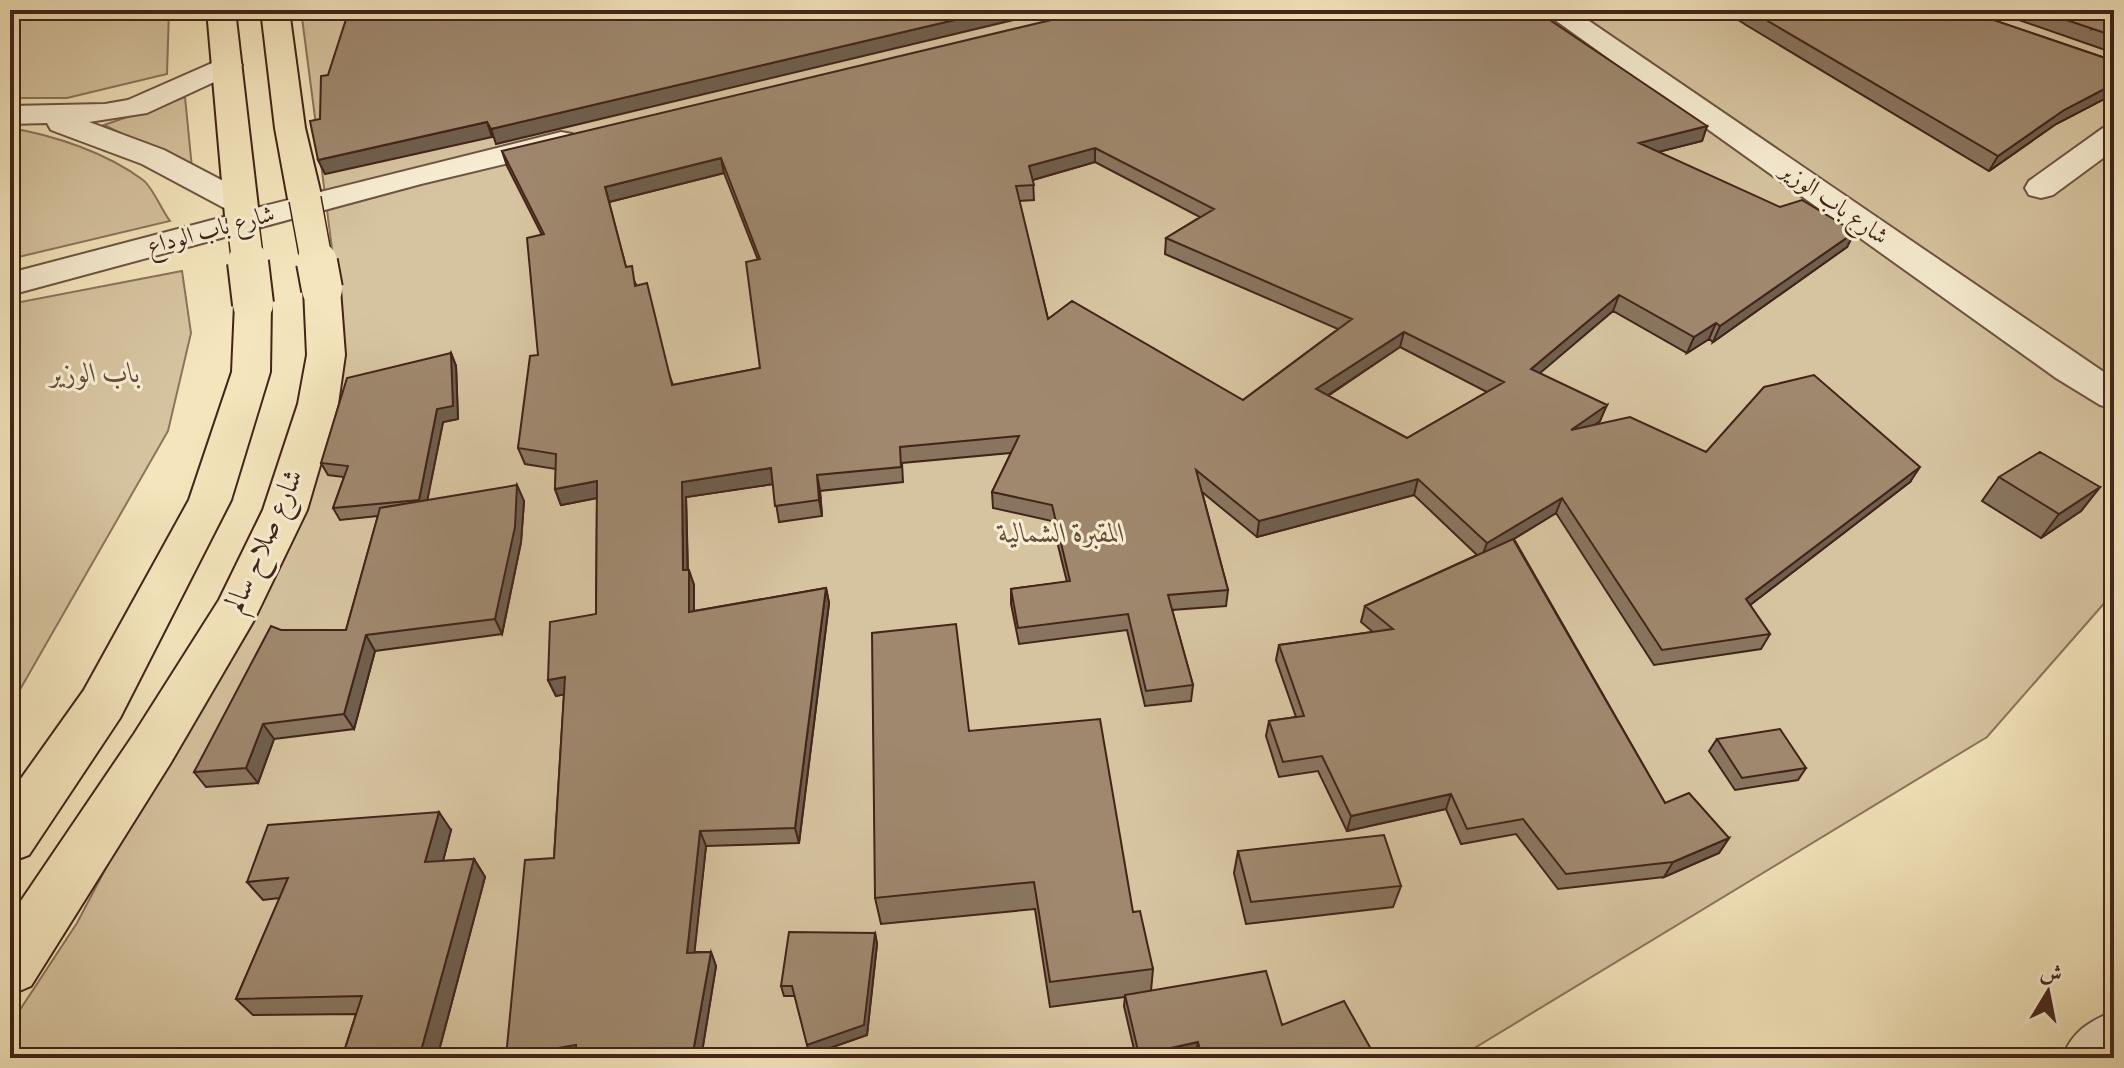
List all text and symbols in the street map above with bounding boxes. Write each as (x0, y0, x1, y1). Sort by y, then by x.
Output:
street label: شارع باب الوزير (1770, 154, 1894, 255)
street label: شارع باب الوداع (144, 199, 279, 266)
park label: باب الوزير (48, 357, 141, 392)
street label: شارع صلاح سالم (218, 464, 318, 620)
park label: المقبرة الشمالية (996, 517, 1125, 552)
north arrow (2008, 952, 2088, 1032)
text: ش (2038, 959, 2064, 990)

